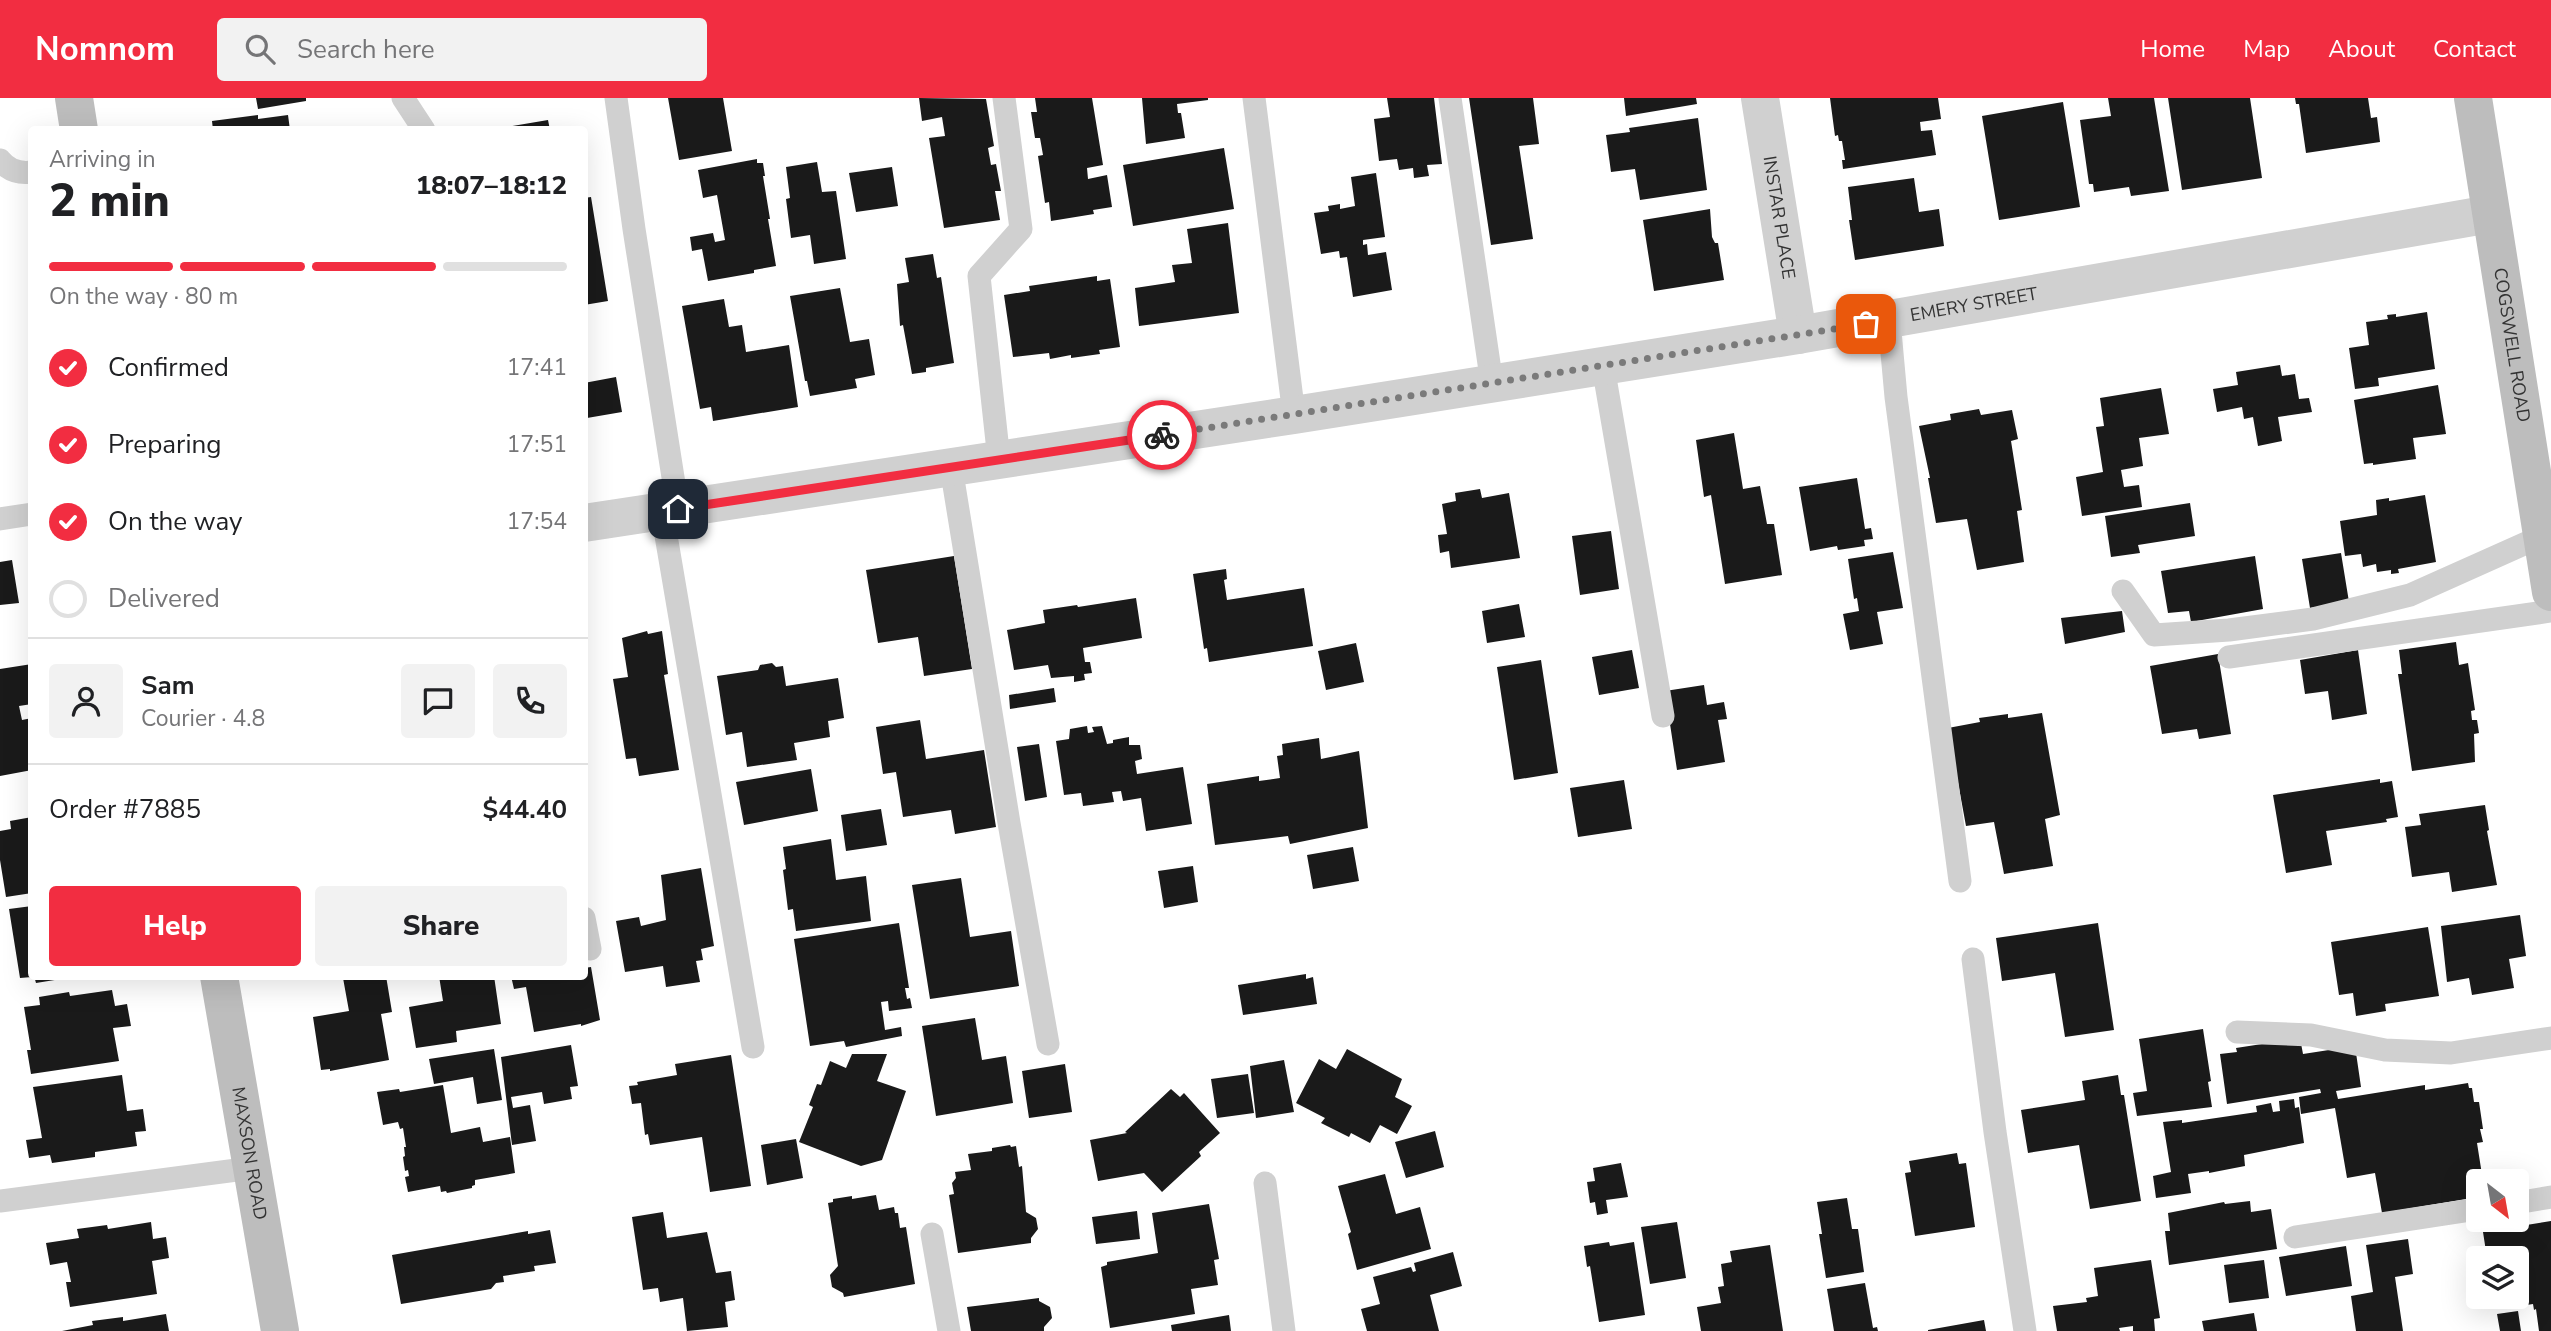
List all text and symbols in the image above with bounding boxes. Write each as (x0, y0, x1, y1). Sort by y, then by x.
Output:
search box (217, 18, 707, 81)
text: Nomnom (35, 27, 175, 72)
icon: search (241, 30, 279, 68)
text: Search here (297, 32, 435, 67)
text: Home (2140, 33, 2205, 65)
text: Map (2243, 33, 2290, 65)
text: About (2328, 33, 2395, 65)
text: Contact (2433, 33, 2516, 65)
text: Arriving in (49, 144, 156, 175)
street label: INSTAR PLACE (1757, 154, 1801, 281)
text: 18:07–18:12 (416, 168, 567, 203)
text: 2 min (49, 169, 170, 232)
street label: COGSWELL ROAD (2488, 266, 2536, 424)
text: On the way · 80 m (49, 281, 238, 312)
street label: EMERY STREET (1908, 281, 2040, 327)
pin (1836, 294, 1896, 354)
icon: bag (1847, 305, 1885, 343)
icon: check (49, 349, 87, 387)
text: Confirmed (108, 350, 229, 385)
text: 17:41 (507, 352, 567, 383)
courier (1127, 400, 1197, 470)
icon: bike (1143, 416, 1181, 454)
icon: check (49, 426, 87, 464)
text: Preparing (108, 427, 221, 462)
text: 17:51 (507, 429, 567, 460)
pin (648, 479, 708, 539)
icon: home (659, 490, 697, 528)
icon: check (49, 503, 87, 541)
text: On the way (108, 504, 242, 539)
text: 17:54 (507, 506, 567, 537)
text: Delivered (108, 581, 220, 616)
button: person (49, 664, 123, 738)
button: chat (401, 664, 475, 738)
button: phone (493, 664, 567, 738)
text: Sam (141, 668, 194, 703)
text: Courier · 4.8 (141, 703, 265, 734)
text: Order #7885 (49, 792, 201, 827)
text: $44.40 (483, 792, 567, 827)
button: Help (49, 886, 301, 966)
button: Share (315, 886, 567, 966)
street label: MAXSON ROAD (226, 1085, 273, 1222)
north arrow (2466, 1169, 2529, 1232)
map controls (2466, 1169, 2529, 1309)
button: layers (2466, 1246, 2529, 1309)

